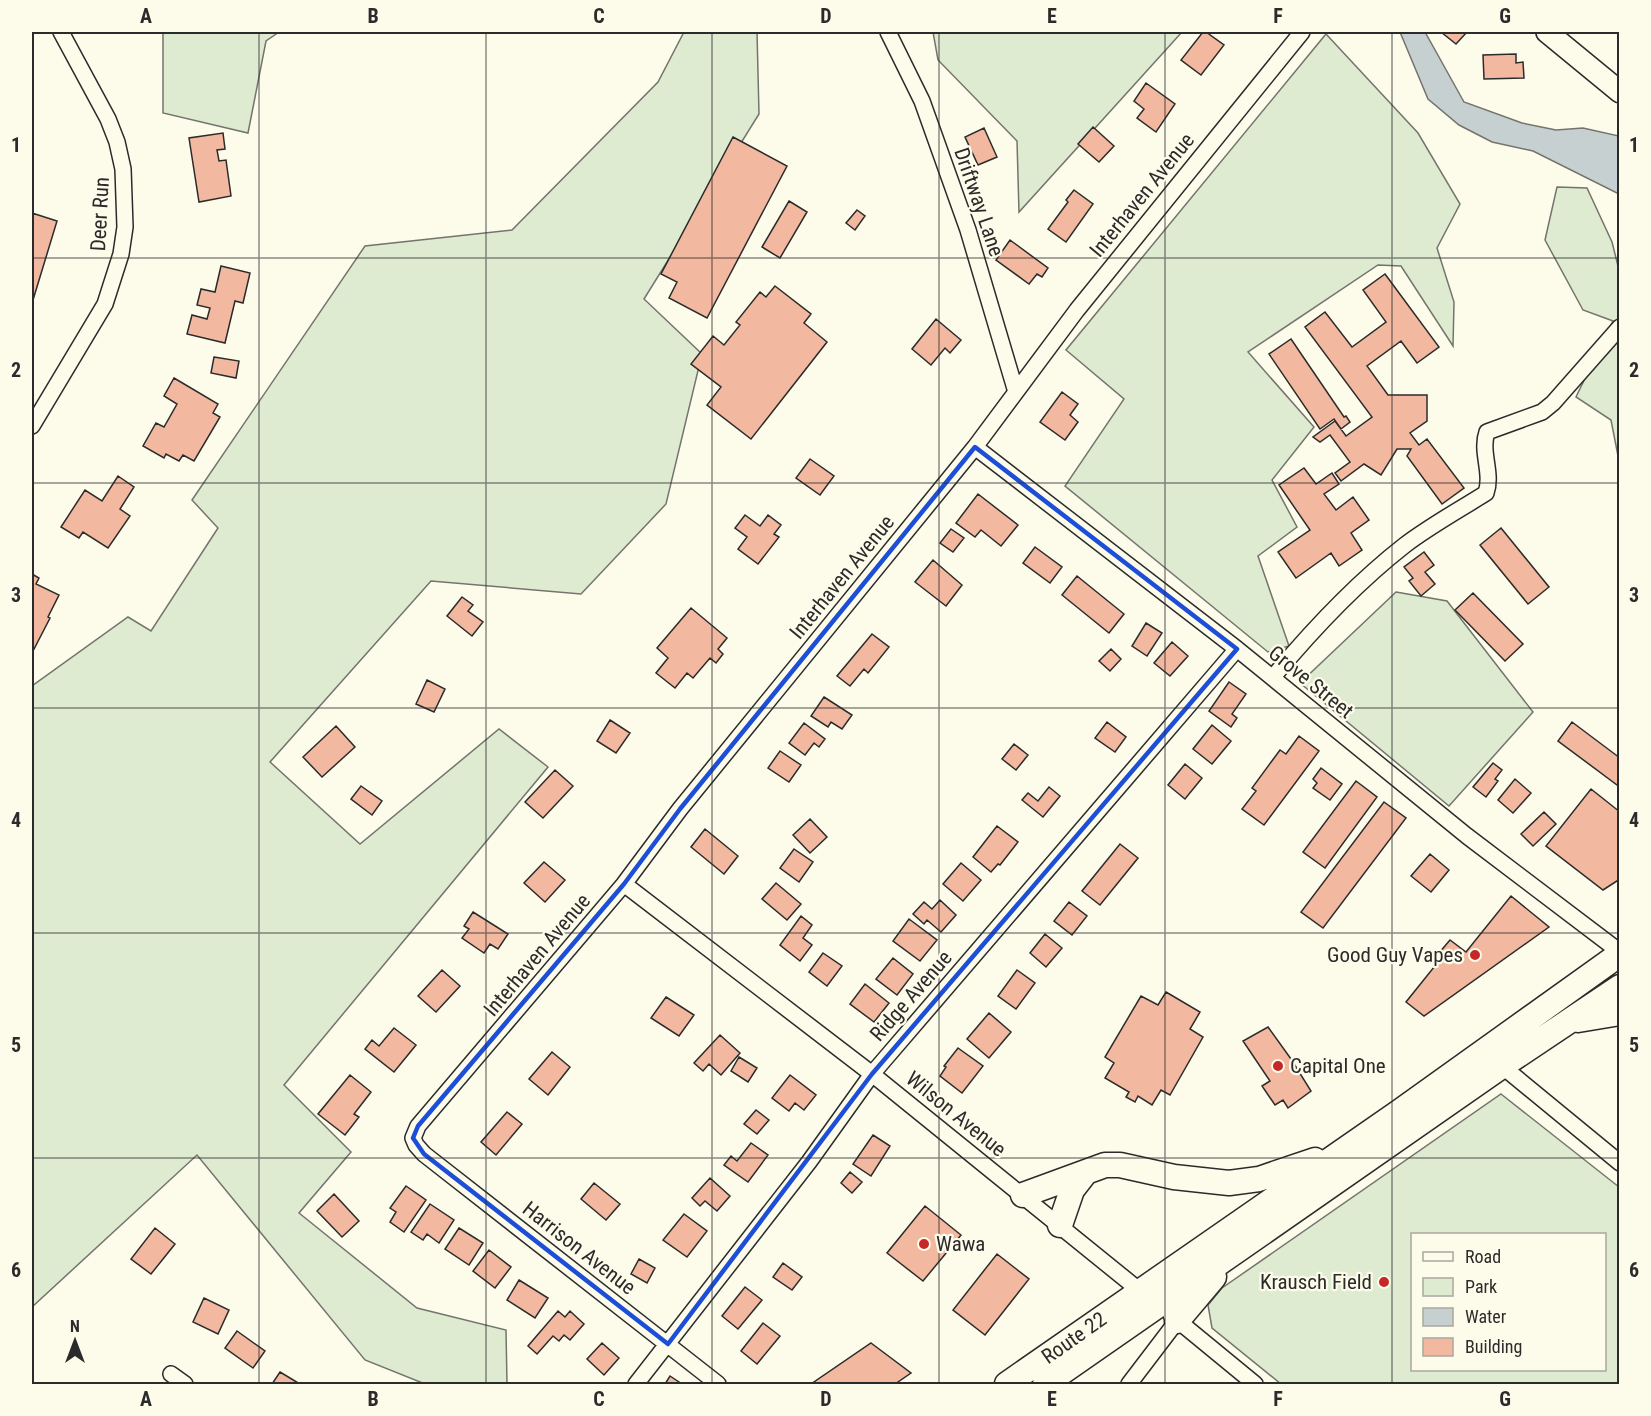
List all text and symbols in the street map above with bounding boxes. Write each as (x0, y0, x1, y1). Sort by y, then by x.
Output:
text: A (140, 4, 152, 28)
text: B (367, 4, 379, 28)
text: C (593, 4, 605, 28)
text: D (820, 4, 832, 28)
text: E (1047, 4, 1057, 28)
text: F (1273, 4, 1283, 28)
text: G (1499, 4, 1511, 28)
street label: Interhaven Avenue (1085, 128, 1199, 262)
text: 1 (11, 133, 21, 157)
text: 1 (1629, 133, 1639, 157)
street label: Driftway Lane (949, 145, 1009, 260)
street label: Deer Run (86, 176, 114, 252)
text: 2 (11, 358, 21, 382)
text: 2 (1629, 358, 1639, 382)
street label: Interhaven Avenue (785, 510, 899, 644)
text: 3 (11, 583, 21, 607)
text: 3 (1629, 583, 1639, 607)
street label: Grove Street (1264, 641, 1358, 723)
text: 4 (11, 808, 21, 832)
text: 4 (1629, 808, 1639, 832)
street label: Interhaven Avenue (479, 889, 595, 1021)
place label: Good Guy Vapes (1327, 943, 1463, 967)
street label: Ridge Avenue (865, 946, 957, 1046)
marker: Good Guy Vapes (1468, 948, 1482, 962)
text: 5 (11, 1033, 21, 1057)
text: 5 (1629, 1033, 1639, 1057)
place label: Capital One (1290, 1054, 1386, 1078)
marker: Capital One (1271, 1059, 1285, 1073)
street label: Wilson Avenue (901, 1067, 1011, 1162)
street label: Harrison Avenue (518, 1197, 640, 1299)
place label: Wawa (936, 1232, 985, 1256)
legend (1411, 1233, 1606, 1371)
marker: Wawa (917, 1237, 931, 1251)
text: Road (1465, 1246, 1501, 1267)
text: 6 (11, 1258, 21, 1282)
text: 6 (1629, 1258, 1639, 1282)
place label: Krausch Field (1260, 1270, 1372, 1294)
marker: Krausch Field (1377, 1275, 1391, 1289)
text: Park (1465, 1276, 1497, 1297)
text: Water (1465, 1306, 1507, 1327)
street label: Route 22 (1037, 1307, 1111, 1369)
north arrow (45, 1311, 105, 1371)
text: N (70, 1317, 80, 1336)
text: Building (1465, 1336, 1522, 1357)
text: A (140, 1387, 152, 1411)
text: B (367, 1387, 379, 1411)
text: C (593, 1387, 605, 1411)
text: D (820, 1387, 832, 1411)
text: E (1047, 1387, 1057, 1411)
text: F (1273, 1387, 1283, 1411)
text: G (1499, 1387, 1511, 1411)

